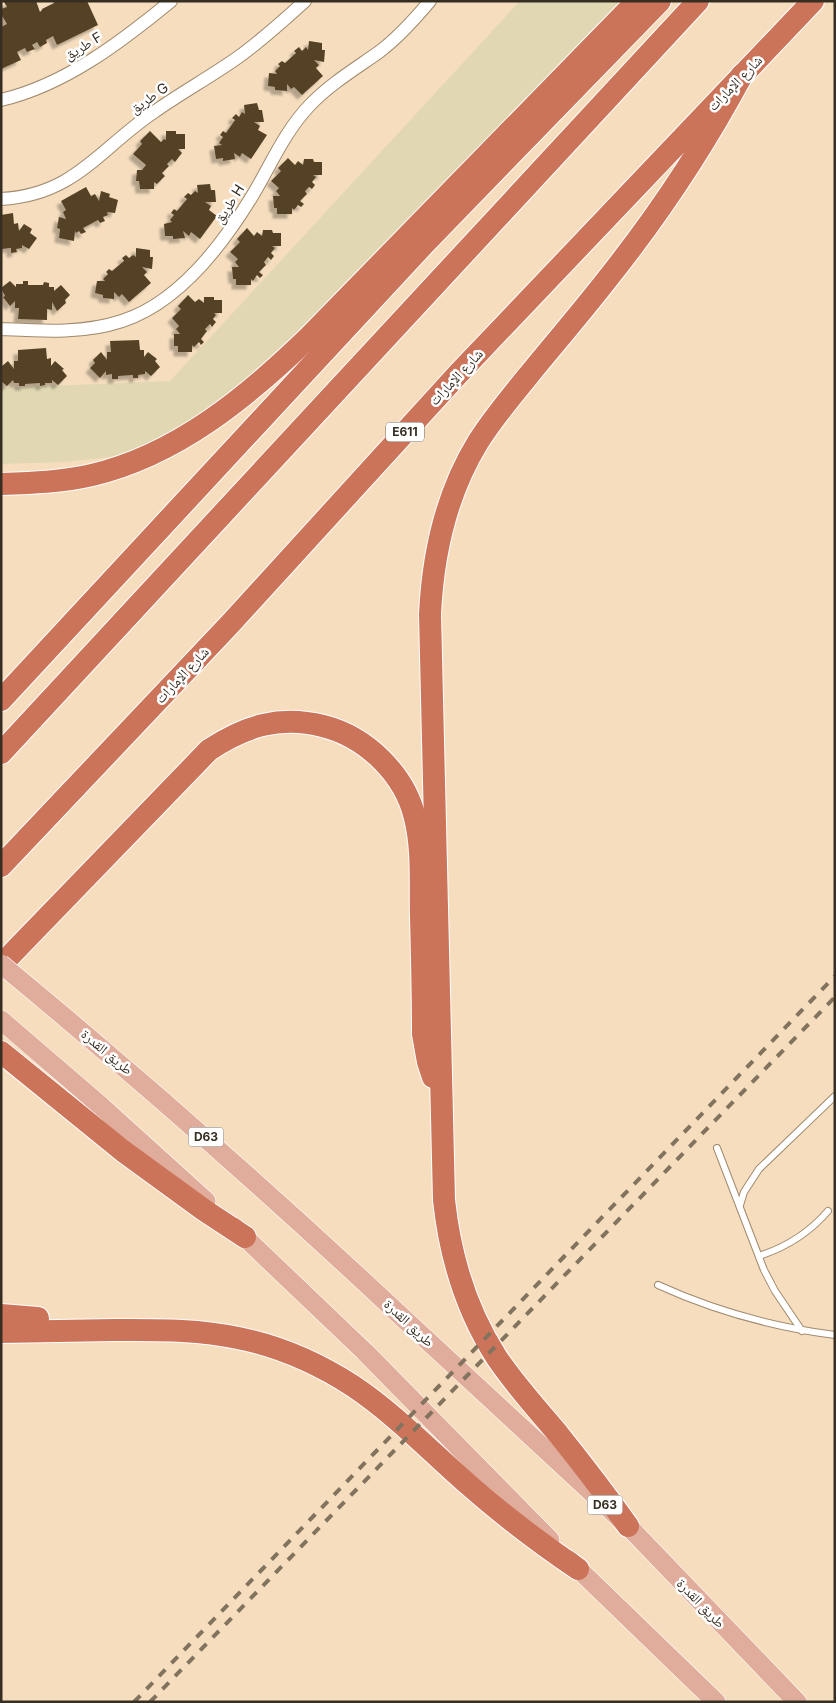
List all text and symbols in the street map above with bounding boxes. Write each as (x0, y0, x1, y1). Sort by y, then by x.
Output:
street label: طريق F (61, 28, 106, 65)
street label: شارع الإمارات (704, 51, 767, 115)
street label: طريق G (126, 78, 172, 119)
street label: طريق H (210, 181, 249, 228)
street label: شارع الإمارات (425, 345, 487, 410)
road number: E611 (386, 422, 424, 442)
street label: شارع الإمارات (151, 643, 213, 708)
street label: طريق القدرة (77, 1025, 137, 1080)
road number: D63 (188, 1128, 224, 1146)
street label: طريق القدرة (379, 1295, 438, 1351)
road number: D63 (588, 1496, 622, 1514)
street label: طريق القدرة (672, 1574, 729, 1632)

